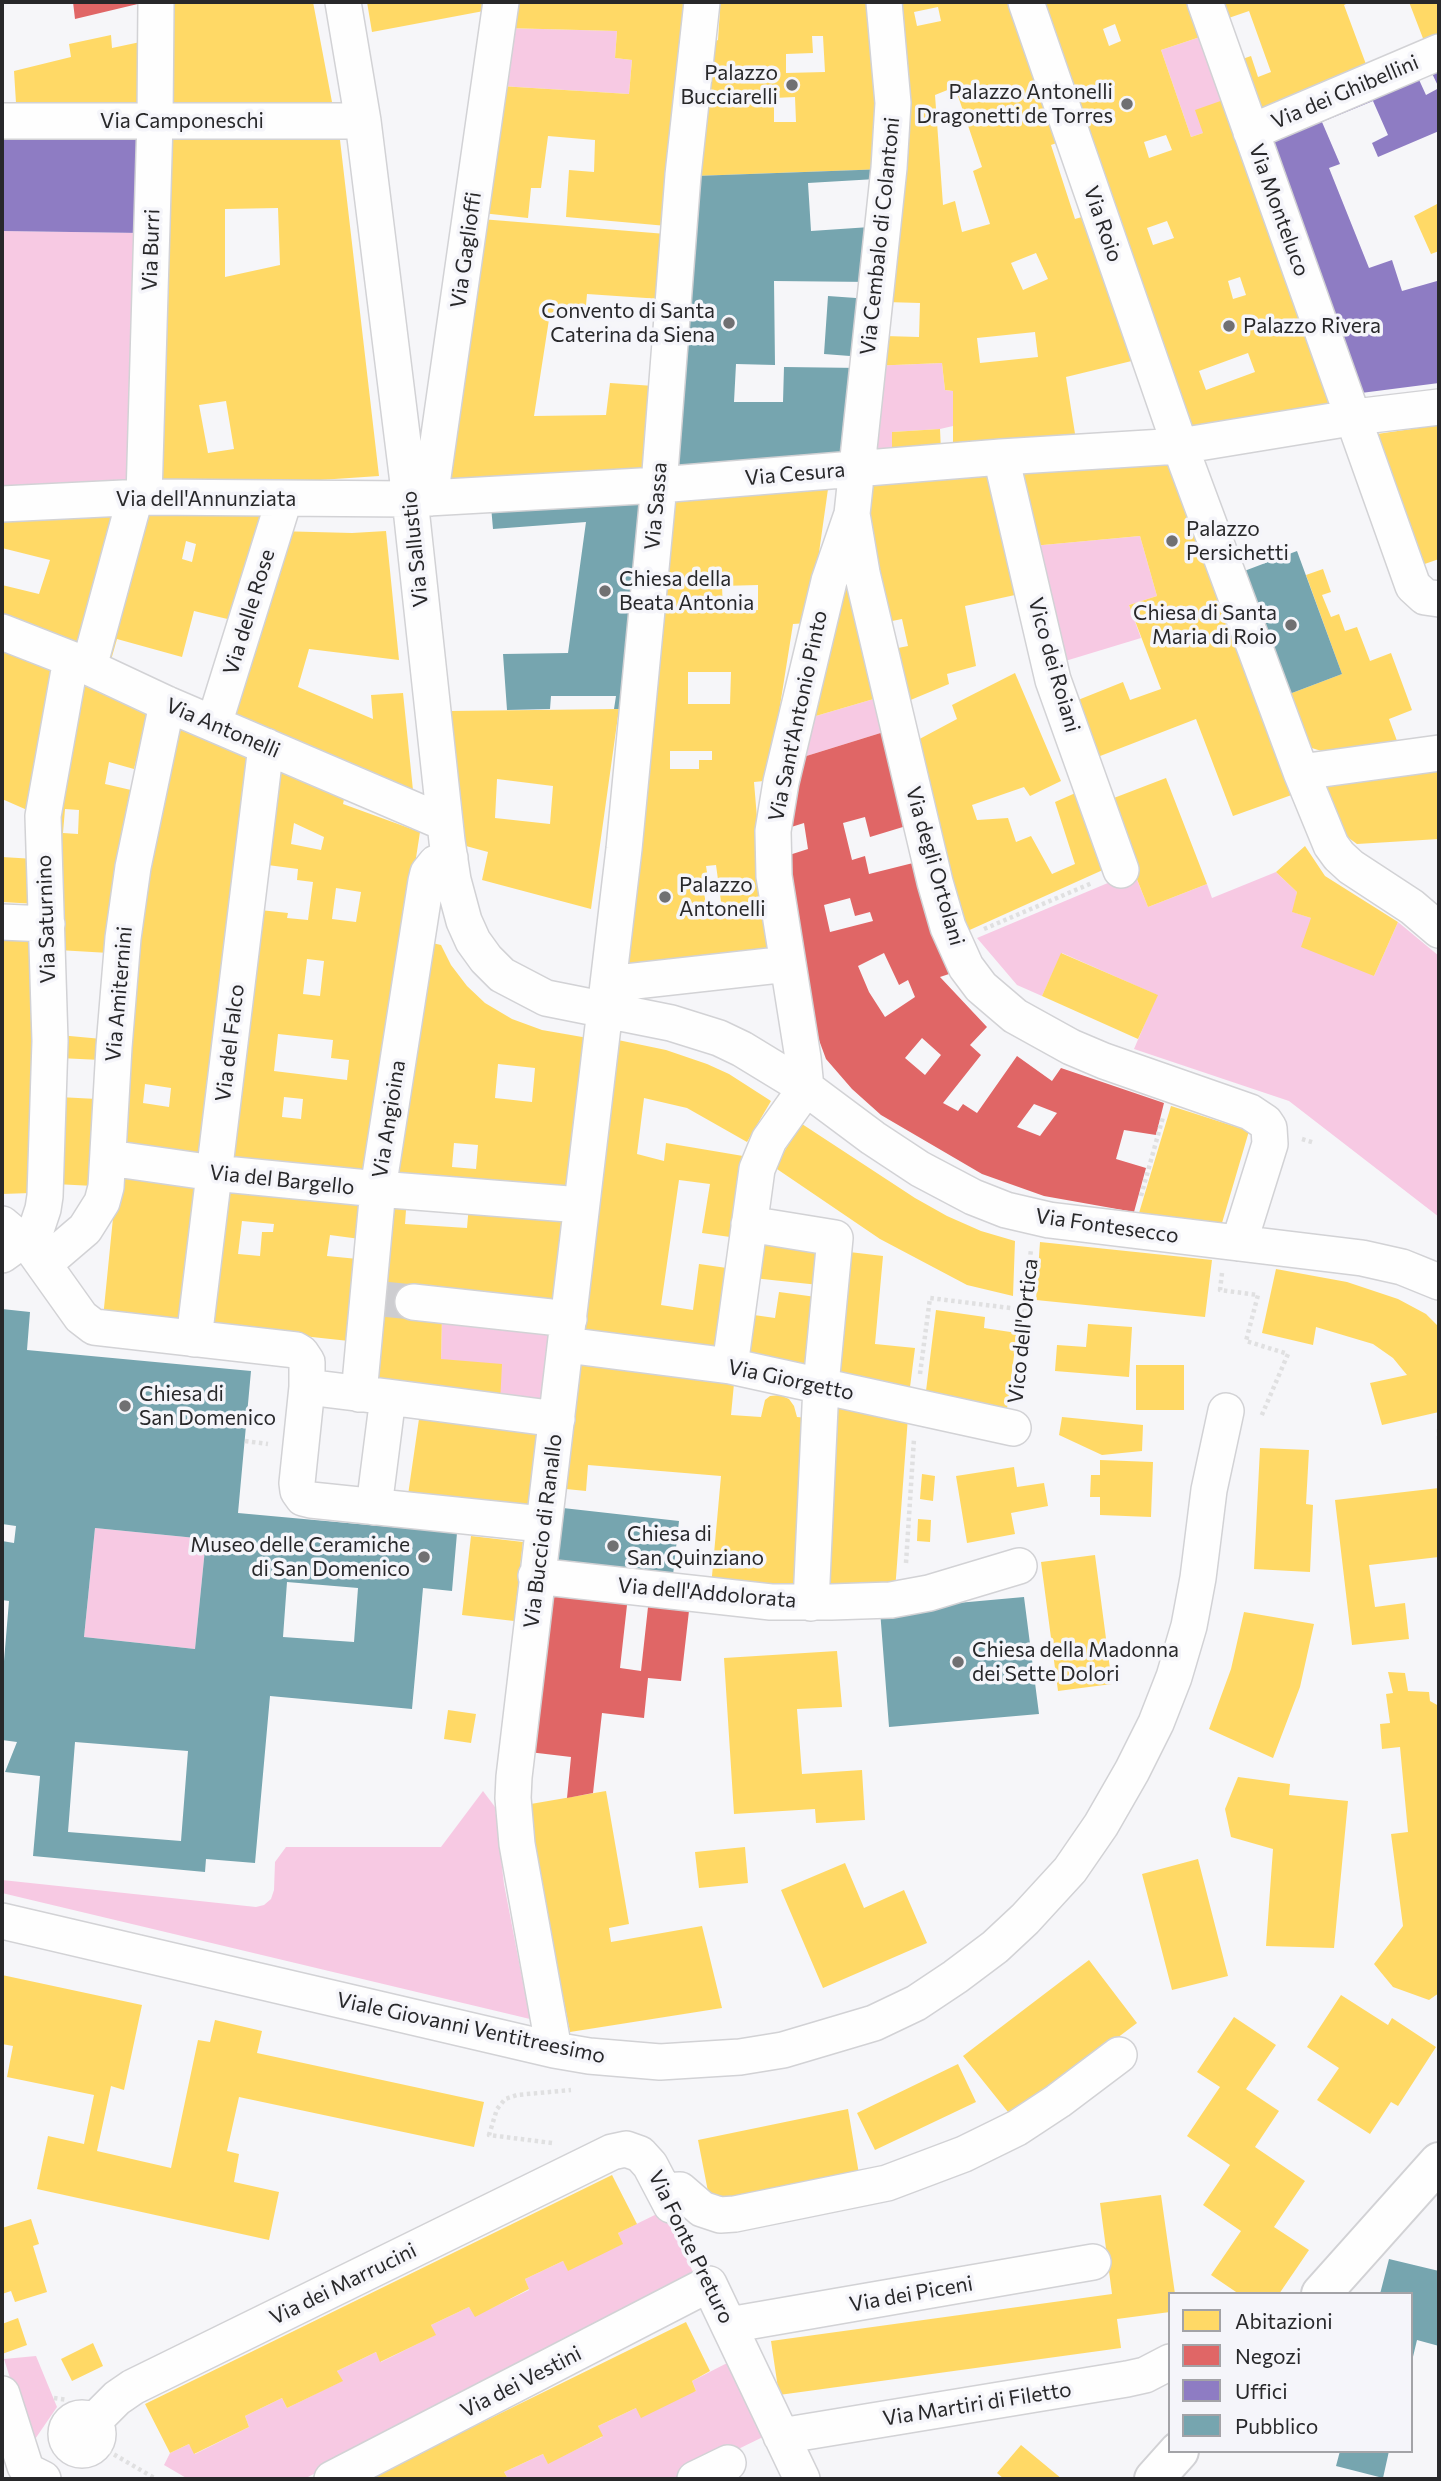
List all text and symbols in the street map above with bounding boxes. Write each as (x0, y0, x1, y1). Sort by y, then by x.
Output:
street label: Via dei Ghibellini (1268, 50, 1422, 134)
place label: Palazzo Bucciarelli (680, 60, 778, 110)
marker: Palazzo Bucciarelli (784, 77, 800, 93)
place label: Palazzo Antonelli Dragonetti de Torres (916, 79, 1113, 129)
marker: Palazzo Antonelli Dragonetti de Torres (1119, 96, 1135, 112)
street label: Via Camponeschi (100, 108, 264, 134)
street label: Via Cembalo di Colantoni (855, 116, 905, 356)
street label: Via Monteluco (1243, 140, 1315, 280)
street label: Via Roio (1078, 183, 1128, 265)
street label: Via Gaglioffi (445, 190, 487, 310)
street label: Via Burri (137, 208, 165, 292)
place label: Convento di Santa Caterina da Siena (541, 298, 715, 348)
place label: Palazzo Rivera (1243, 313, 1381, 339)
marker: Convento di Santa Caterina da Siena (721, 315, 737, 331)
marker: Palazzo Rivera (1221, 318, 1237, 334)
street label: Via Cesura (744, 457, 846, 491)
street label: Via Sassa (640, 461, 672, 551)
street label: Via dell'Annunziata (116, 486, 296, 512)
street label: Via Sallustio (396, 490, 434, 608)
place label: Palazzo Persichetti (1186, 516, 1289, 566)
marker: Palazzo Persichetti (1164, 533, 1180, 549)
street label: Via delle Rose (218, 546, 280, 678)
place label: Chiesa della Beata Antonia (619, 566, 754, 616)
marker: Chiesa della Beata Antonia (597, 583, 613, 599)
street label: Vico dei Roiani (1023, 595, 1085, 735)
place label: Chiesa di Santa Maria di Roio (1133, 600, 1277, 650)
street label: Via Sant'Antonio Pinto (763, 608, 833, 824)
marker: Chiesa di Santa Maria di Roio (1283, 617, 1299, 633)
street label: Via Antonelli (162, 693, 284, 763)
street label: Via degli Ortolani (900, 783, 970, 949)
street label: Via Saturnino (31, 854, 61, 984)
place label: Palazzo Antonelli (679, 872, 766, 922)
marker: Palazzo Antonelli (657, 889, 673, 905)
street label: Via Amiternini (101, 925, 137, 1063)
street label: Via del Falco (210, 983, 250, 1103)
street label: Via Angioina (367, 1058, 411, 1180)
street label: Via del Bargello (208, 1160, 356, 1200)
street label: Via Fontesecco (1034, 1203, 1180, 1249)
street label: Vico dell'Ortica (1003, 1257, 1043, 1405)
street label: Via Giorgetto (726, 1354, 856, 1406)
place label: Chiesa di San Domenico (139, 1381, 276, 1431)
marker: Chiesa di San Domenico (117, 1398, 133, 1414)
street label: Via Buccio di Ranallo (519, 1432, 567, 1630)
place label: Chiesa di San Quinziano (627, 1521, 764, 1571)
place label: Museo delle Ceramiche di San Domenico (190, 1532, 410, 1582)
marker: Chiesa di San Quinziano (605, 1538, 621, 1554)
marker: Museo delle Ceramiche di San Domenico (416, 1549, 432, 1565)
street label: Via dell'Addolorata (617, 1573, 797, 1613)
place label: Chiesa della Madonna dei Sette Dolori (972, 1637, 1179, 1687)
marker: Chiesa della Madonna dei Sette Dolori (950, 1654, 966, 1670)
street label: Viale Giovanni Ventitreesimo (334, 1987, 608, 2069)
street label: Via Fonte Preturo (643, 2166, 739, 2328)
street label: Via dei Marrucini (266, 2238, 420, 2330)
street label: Via dei Piceni (847, 2271, 975, 2317)
legend (1168, 2292, 1413, 2453)
text: Abitazioni (1235, 2308, 1333, 2333)
street label: Via dei Vestini (456, 2341, 586, 2423)
text: Negozi (1235, 2343, 1301, 2368)
street label: Via Martiri di Filetto (881, 2377, 1073, 2431)
text: Uffici (1235, 2378, 1288, 2403)
text: Pubblico (1235, 2413, 1318, 2438)

